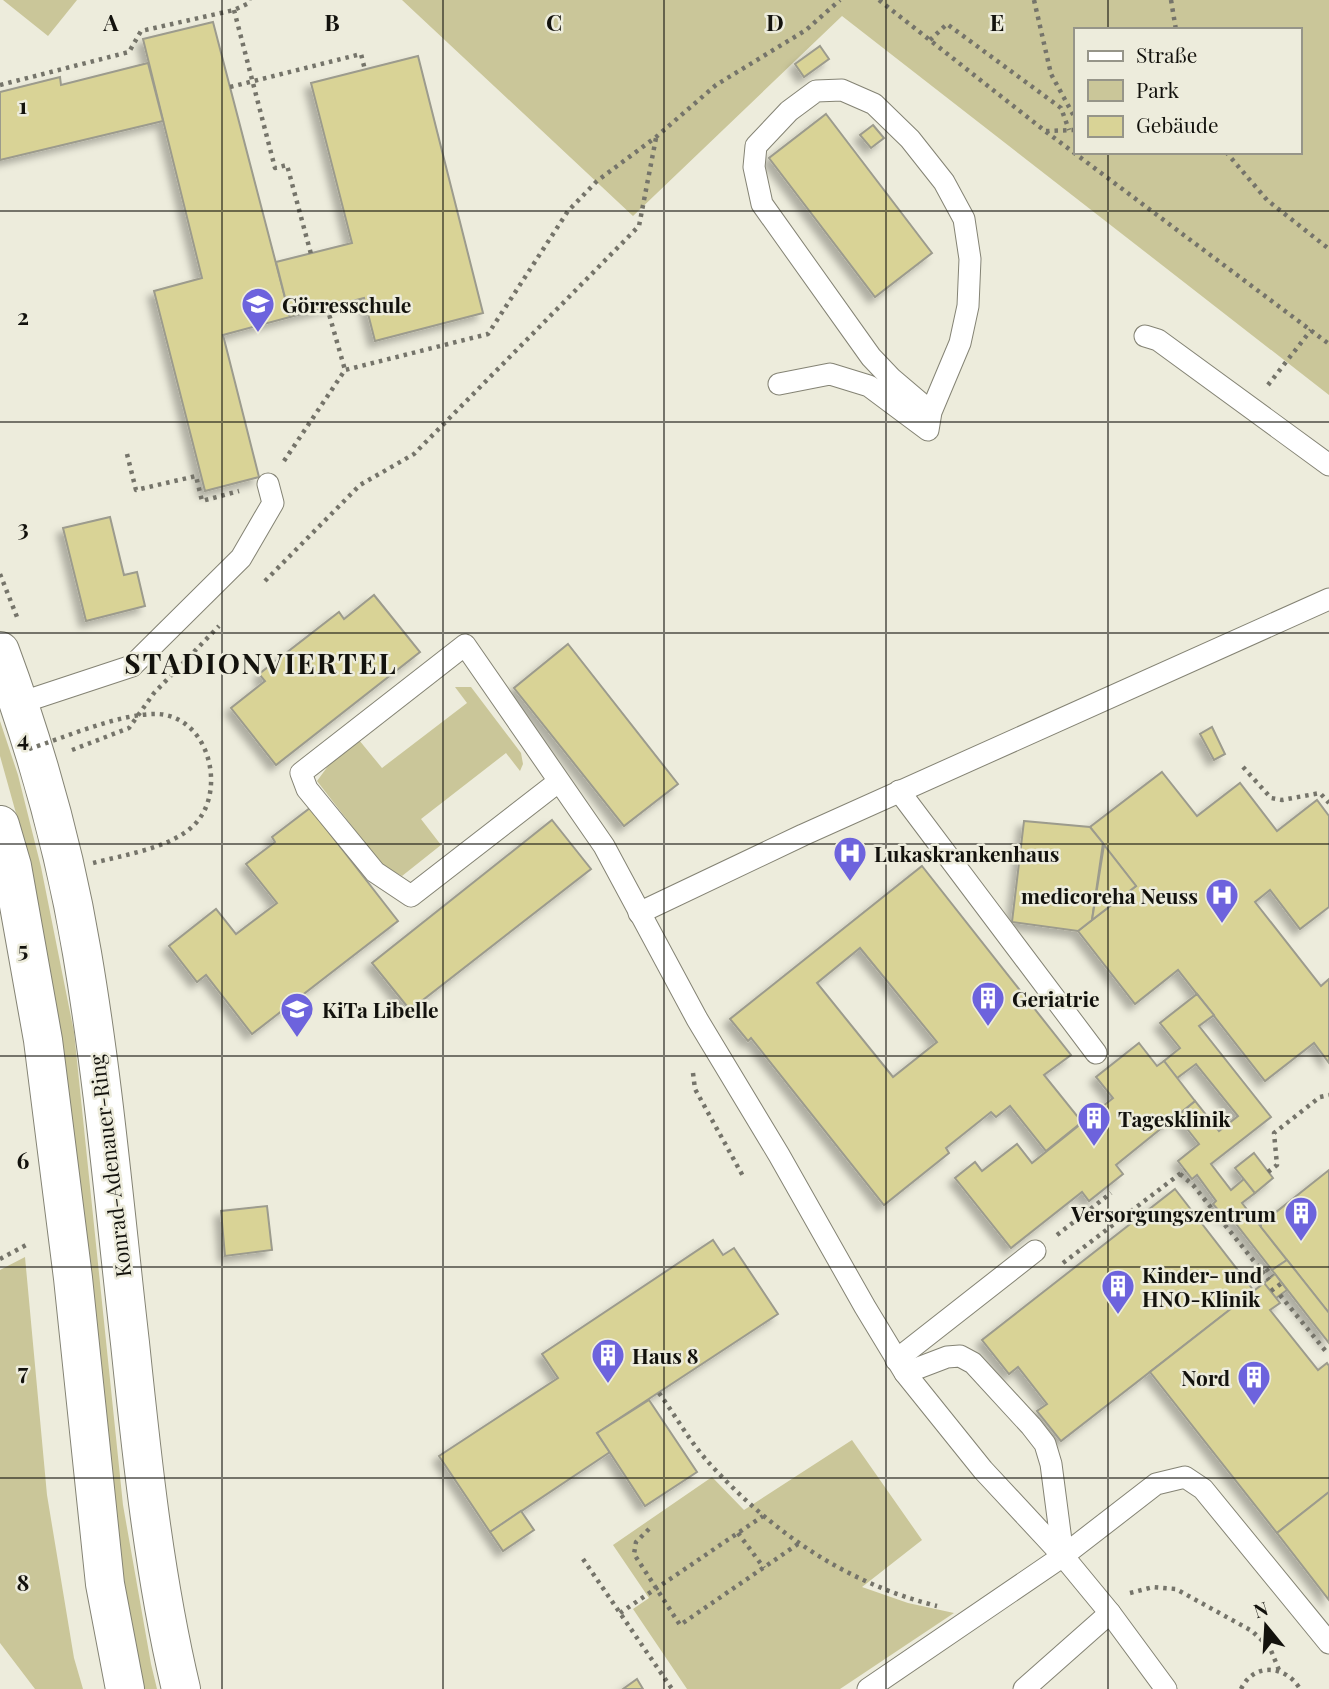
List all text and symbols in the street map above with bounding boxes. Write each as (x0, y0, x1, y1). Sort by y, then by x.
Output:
text: A (102, 6, 119, 37)
text: B (324, 6, 340, 37)
text: C (546, 6, 562, 37)
text: D (766, 6, 784, 37)
text: E (990, 6, 1004, 37)
legend (1074, 28, 1301, 154)
text: Straße (1136, 40, 1197, 68)
text: Park (1136, 75, 1180, 103)
text: 1 (19, 89, 28, 120)
text: Gebäude (1136, 110, 1219, 138)
school or university icon: Görresschule (239, 285, 277, 334)
place label: Görresschule (282, 290, 411, 318)
text: 2 (17, 300, 29, 331)
text: 3 (17, 511, 29, 542)
district label: STADIONVIERTEL (124, 644, 398, 681)
text: 4 (17, 722, 29, 753)
hospital icon: Lukaskrankenhaus (831, 834, 869, 883)
place label: Lukaskrankenhaus (874, 839, 1059, 867)
hospital icon: medicoreha Neuss (1203, 876, 1241, 925)
place label: medicoreha Neuss (1021, 881, 1198, 909)
text: 5 (18, 933, 28, 964)
building icon: Geriatrie (969, 979, 1007, 1028)
place label: Geriatrie (1012, 984, 1100, 1012)
school or university icon: KiTa Libelle (278, 990, 316, 1039)
place label: KiTa Libelle (322, 995, 439, 1023)
street label: Konrad-Adenauer-Ring (81, 1053, 137, 1279)
building icon: Tagesklinik (1075, 1099, 1113, 1148)
place label: Tagesklinik (1118, 1104, 1231, 1132)
text: 6 (17, 1144, 30, 1175)
building icon: Versorgungszentrum (1282, 1194, 1320, 1243)
place label: Versorgungszentrum (1070, 1199, 1276, 1227)
place label: Kinder- und HNO-Klinik (1142, 1260, 1263, 1312)
building icon: Kinder- und HNO-Klinik (1099, 1267, 1137, 1316)
building icon: Haus 8 (589, 1336, 627, 1385)
place label: Haus 8 (632, 1341, 699, 1369)
text: 7 (18, 1355, 29, 1386)
building icon: Nord (1235, 1358, 1273, 1407)
place label: Nord (1181, 1363, 1230, 1391)
text: 8 (17, 1566, 29, 1597)
north arrow (1231, 1591, 1301, 1661)
text: N (1250, 1594, 1271, 1623)

